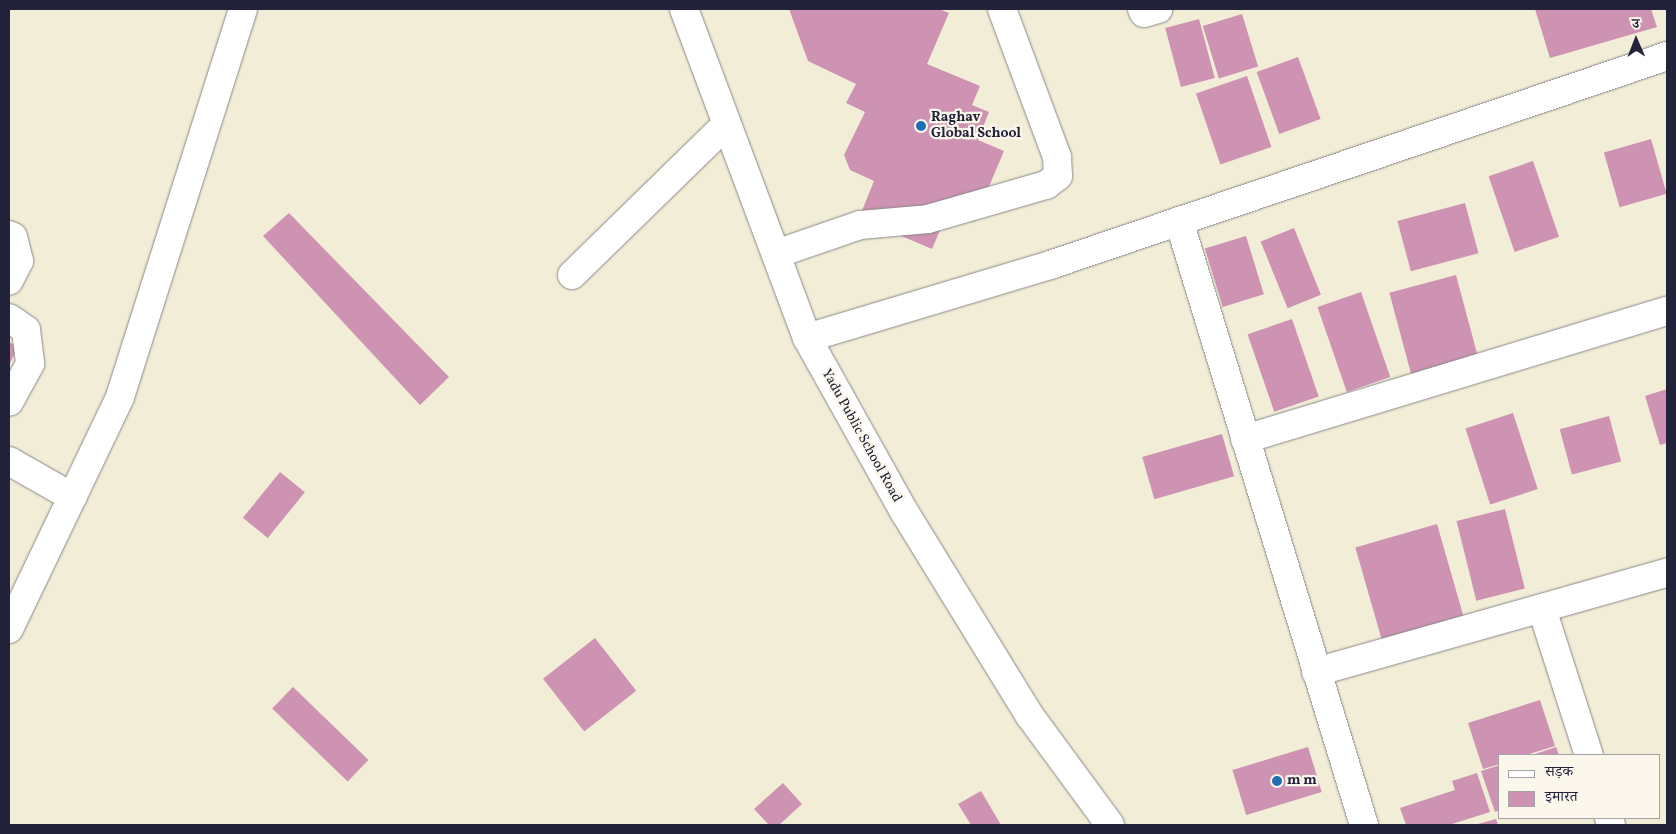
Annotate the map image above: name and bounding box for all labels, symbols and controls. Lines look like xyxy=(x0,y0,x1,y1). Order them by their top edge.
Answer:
north arrow xyxy=(1611,15,1661,65)
text: उ xyxy=(1632,15,1639,34)
place label: Raghav Global School xyxy=(931,110,1021,142)
marker: Raghav Global School xyxy=(915,120,927,132)
street label: Yadu Public School Road xyxy=(817,366,905,506)
legend xyxy=(1498,754,1661,819)
text: सड़क xyxy=(1545,762,1573,783)
place label: m m xyxy=(1287,773,1317,789)
marker: m m xyxy=(1271,775,1283,787)
text: इमारत xyxy=(1545,787,1578,808)

